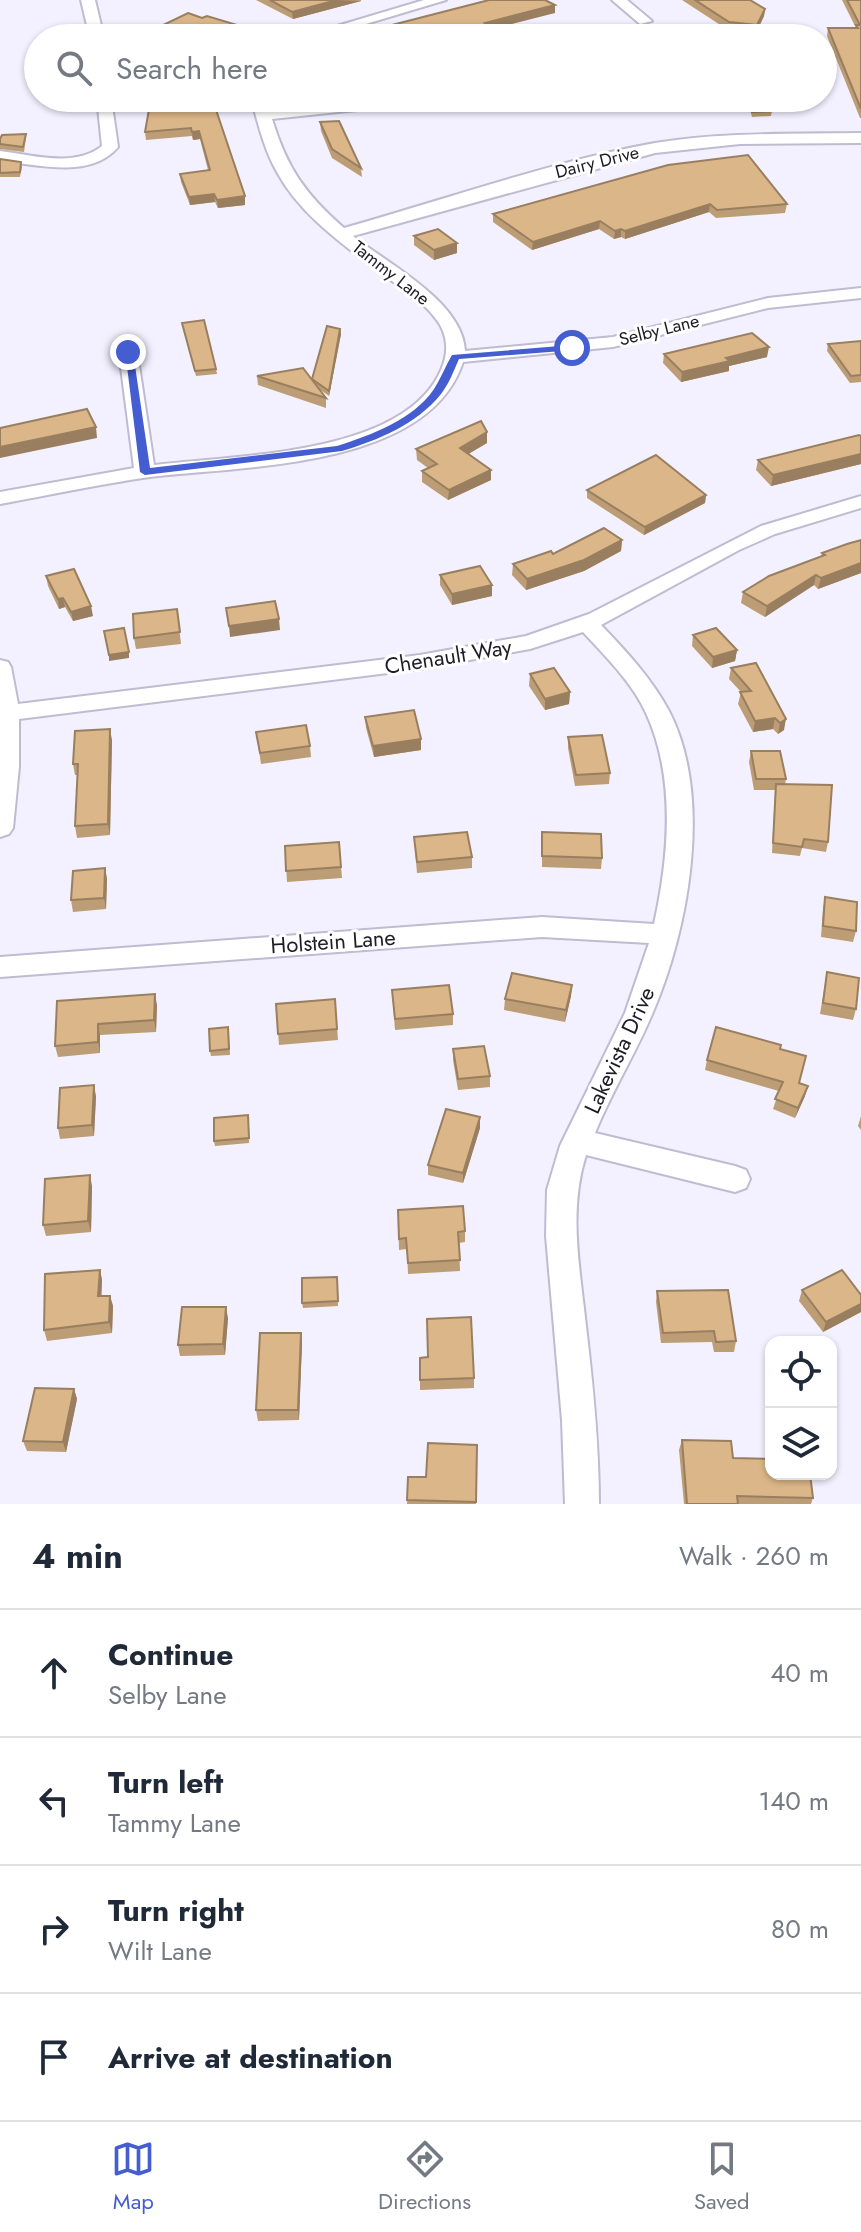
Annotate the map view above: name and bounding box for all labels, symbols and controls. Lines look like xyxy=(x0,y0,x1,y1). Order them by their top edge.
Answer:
search box xyxy=(24,24,837,112)
icon: search xyxy=(52,46,96,90)
text: Search here xyxy=(116,47,268,90)
street label: Dairy Drive xyxy=(552,139,642,185)
street label: Tammy Lane xyxy=(347,234,435,312)
street label: Selby Lane xyxy=(616,307,702,353)
route start xyxy=(554,330,590,366)
route end xyxy=(110,334,146,370)
street label: Chenault Way xyxy=(382,630,514,682)
street label: Holstein Lane xyxy=(269,921,397,961)
street label: Lakevista Drive xyxy=(576,981,662,1119)
map controls xyxy=(765,1336,837,1480)
button: locate xyxy=(765,1336,837,1408)
button: layers xyxy=(765,1408,837,1480)
text: 4 min xyxy=(32,1532,123,1581)
text: Walk · 260 m xyxy=(679,1537,829,1575)
text: Continue xyxy=(108,1633,234,1676)
icon: ahead xyxy=(32,1651,76,1695)
text: 40 m xyxy=(770,1654,829,1692)
text: Selby Lane xyxy=(108,1676,227,1714)
text: Turn left xyxy=(108,1761,223,1804)
icon: left xyxy=(32,1779,76,1823)
text: 140 m xyxy=(758,1782,829,1820)
text: Tammy Lane xyxy=(108,1804,241,1842)
text: Turn right xyxy=(108,1889,244,1932)
icon: right xyxy=(32,1907,76,1951)
text: 80 m xyxy=(771,1910,829,1948)
text: Wilt Lane xyxy=(108,1932,212,1970)
icon: arrive xyxy=(32,2035,76,2079)
text: Arrive at destination xyxy=(108,2036,393,2079)
tab: Map xyxy=(111,2137,155,2217)
tab: Directions xyxy=(378,2137,471,2217)
tab: Saved xyxy=(694,2137,750,2217)

